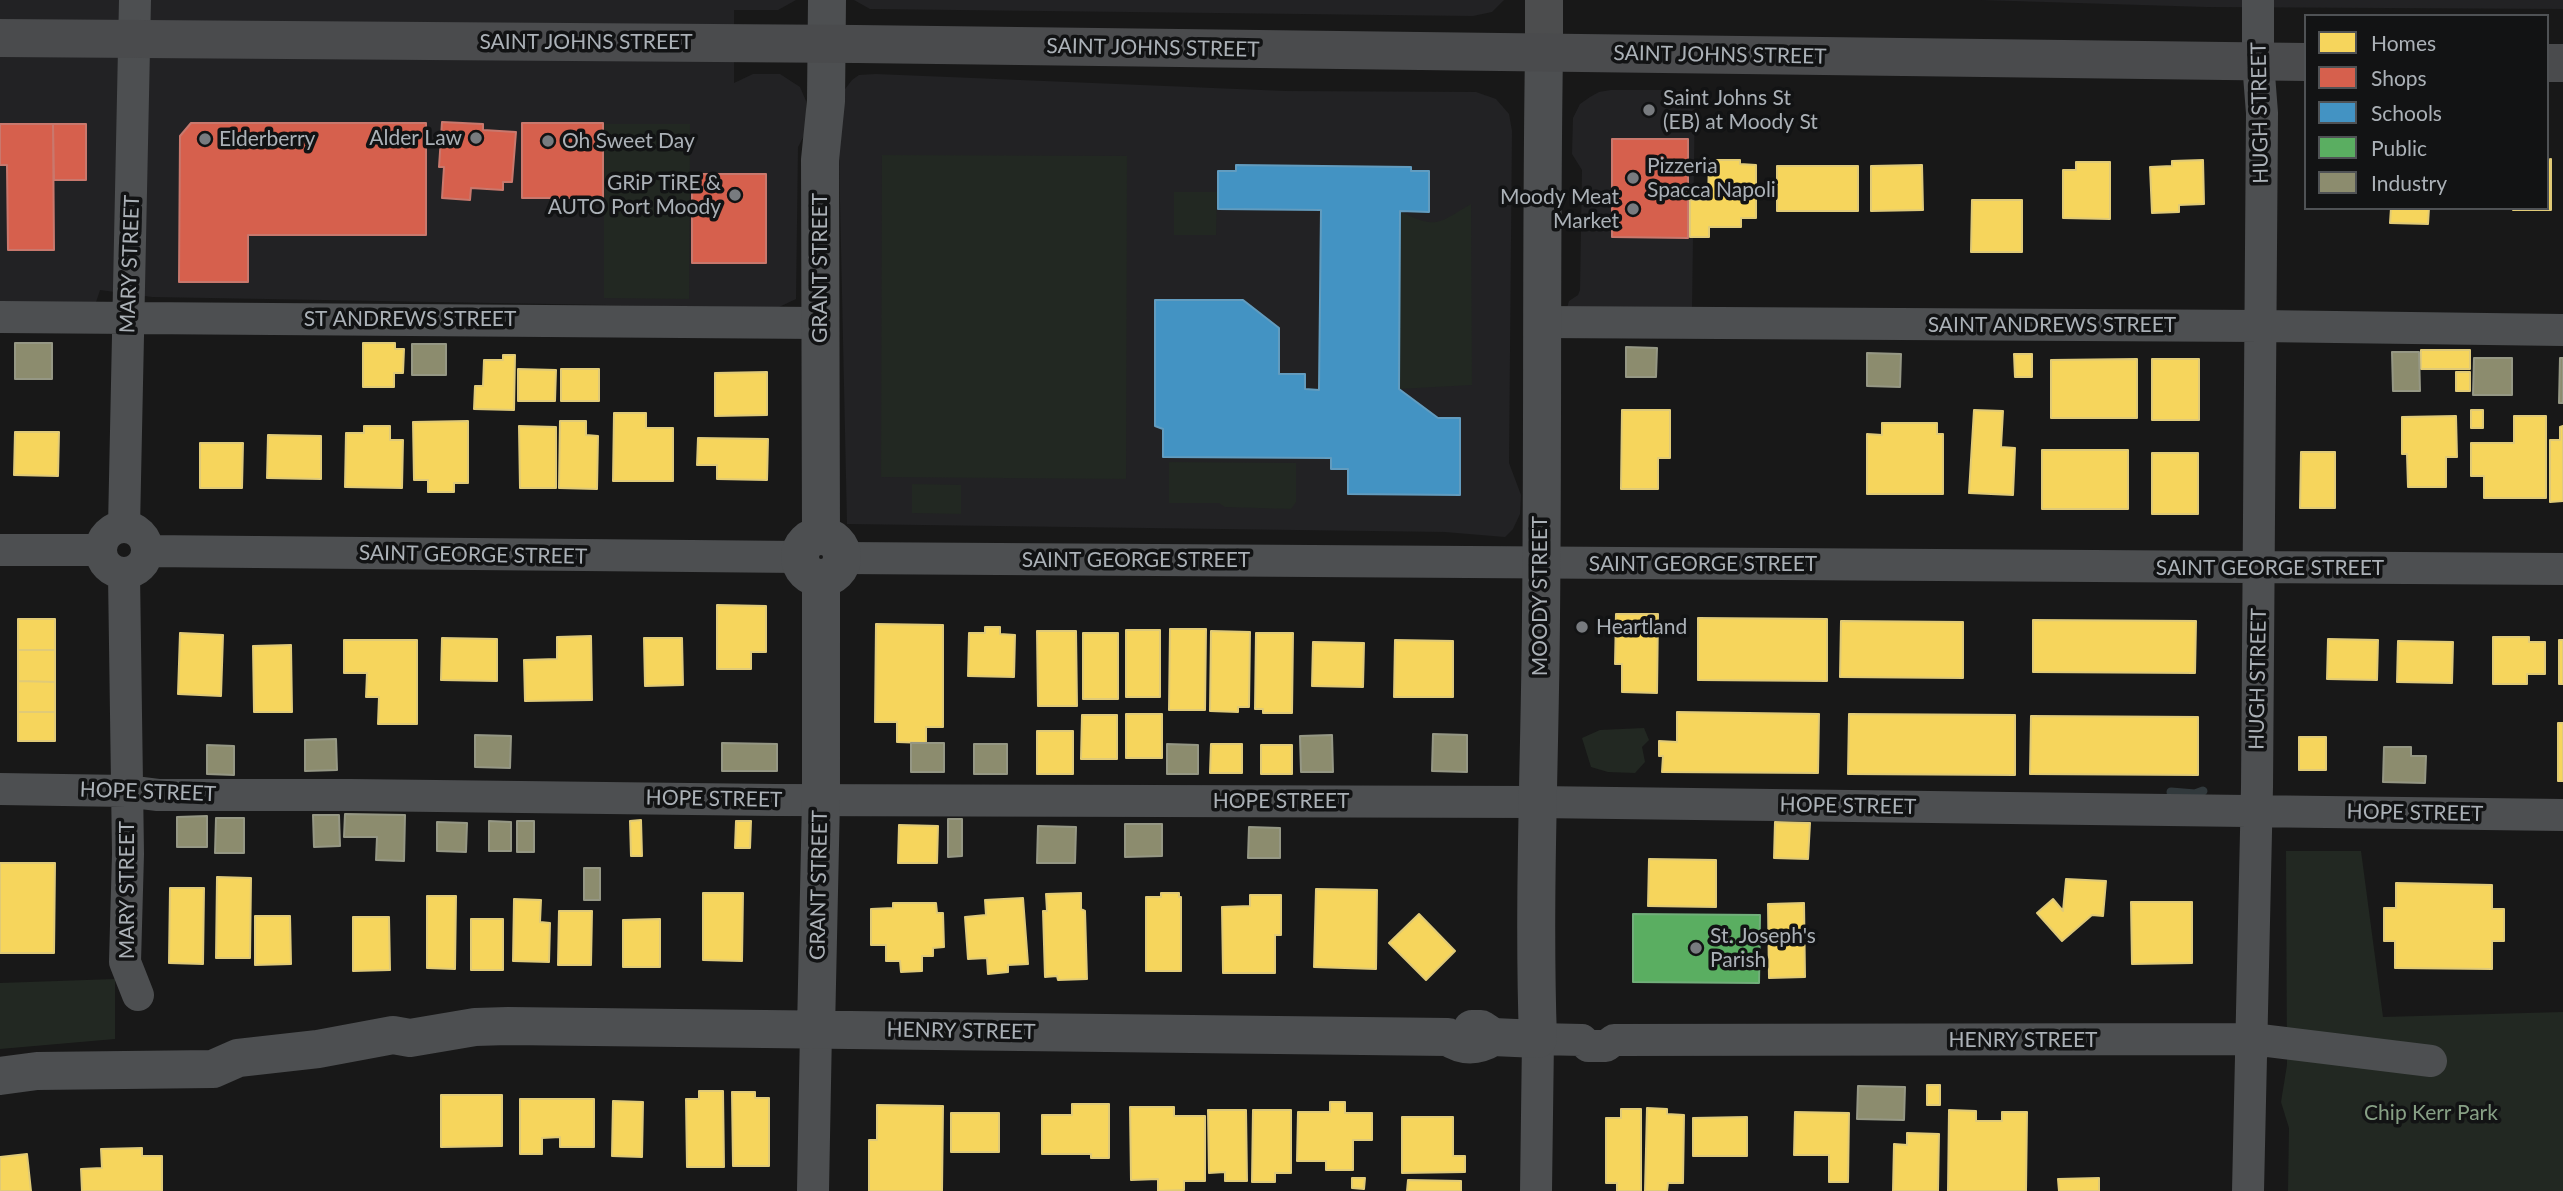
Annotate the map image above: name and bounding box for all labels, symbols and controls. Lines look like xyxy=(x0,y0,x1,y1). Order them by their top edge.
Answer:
legend xyxy=(2304,14,2549,210)
street label: SAINT JOHNS STREET xyxy=(479,29,693,55)
text: Homes xyxy=(2371,30,2436,55)
street label: SAINT JOHNS STREET xyxy=(1046,34,1260,62)
street label: SAINT JOHNS STREET xyxy=(1613,41,1827,69)
street label: HUGH STREET xyxy=(2246,42,2274,184)
text: Shops xyxy=(2371,65,2427,90)
place label: Saint Johns St (EB) at Moody St xyxy=(1663,85,1818,135)
text: Schools xyxy=(2371,100,2442,125)
marker: Saint Johns St (EB) at Moody St xyxy=(1641,102,1657,118)
place label: Alder Law xyxy=(369,125,462,151)
place label: Elderberry xyxy=(219,126,315,152)
place label: Oh Sweet Day xyxy=(562,128,695,154)
marker: Alder Law xyxy=(468,130,484,146)
marker: Elderberry xyxy=(197,131,213,147)
marker: Oh Sweet Day xyxy=(540,133,556,149)
text: Public xyxy=(2371,135,2427,160)
place label: Pizzeria Spacca Napoli xyxy=(1647,153,1776,203)
place label: GRiP TiRE & AUTO Port Moody xyxy=(548,170,721,220)
marker: Pizzeria Spacca Napoli xyxy=(1625,170,1641,186)
text: Industry xyxy=(2371,170,2447,195)
place label: Moody Meat Market xyxy=(1500,184,1619,234)
marker: GRiP TiRE & AUTO Port Moody xyxy=(727,187,743,203)
street label: GRANT STREET xyxy=(807,193,833,343)
street label: MARY STREET xyxy=(115,194,145,334)
marker: Moody Meat Market xyxy=(1625,201,1641,217)
street label: ST ANDREWS STREET xyxy=(304,306,516,332)
street label: SAINT ANDREWS STREET xyxy=(1928,312,2176,338)
street label: MOODY STREET xyxy=(1527,516,1553,676)
street label: SAINT GEORGE STREET xyxy=(359,540,587,570)
street label: SAINT GEORGE STREET xyxy=(1022,547,1250,573)
street label: SAINT GEORGE STREET xyxy=(1589,551,1817,577)
street label: SAINT GEORGE STREET xyxy=(2156,555,2384,581)
street label: HUGH STREET xyxy=(2244,608,2272,750)
place label: Heartland xyxy=(1596,614,1687,640)
marker: Heartland xyxy=(1574,619,1590,635)
street label: HOPE STREET xyxy=(79,777,217,807)
street label: HOPE STREET xyxy=(646,785,782,813)
street label: HOPE STREET xyxy=(1213,788,1349,814)
street label: HOPE STREET xyxy=(1780,792,1916,820)
street label: HOPE STREET xyxy=(2347,799,2483,827)
street label: GRANT STREET xyxy=(805,810,833,960)
street label: MARY STREET xyxy=(114,821,140,959)
place label: St. Joseph's Parish xyxy=(1710,923,1816,973)
marker: St. Joseph's Parish xyxy=(1688,940,1704,956)
street label: HENRY STREET xyxy=(886,1017,1036,1045)
street label: HENRY STREET xyxy=(1949,1027,2097,1053)
park label: Chip Kerr Park xyxy=(2364,1100,2498,1126)

